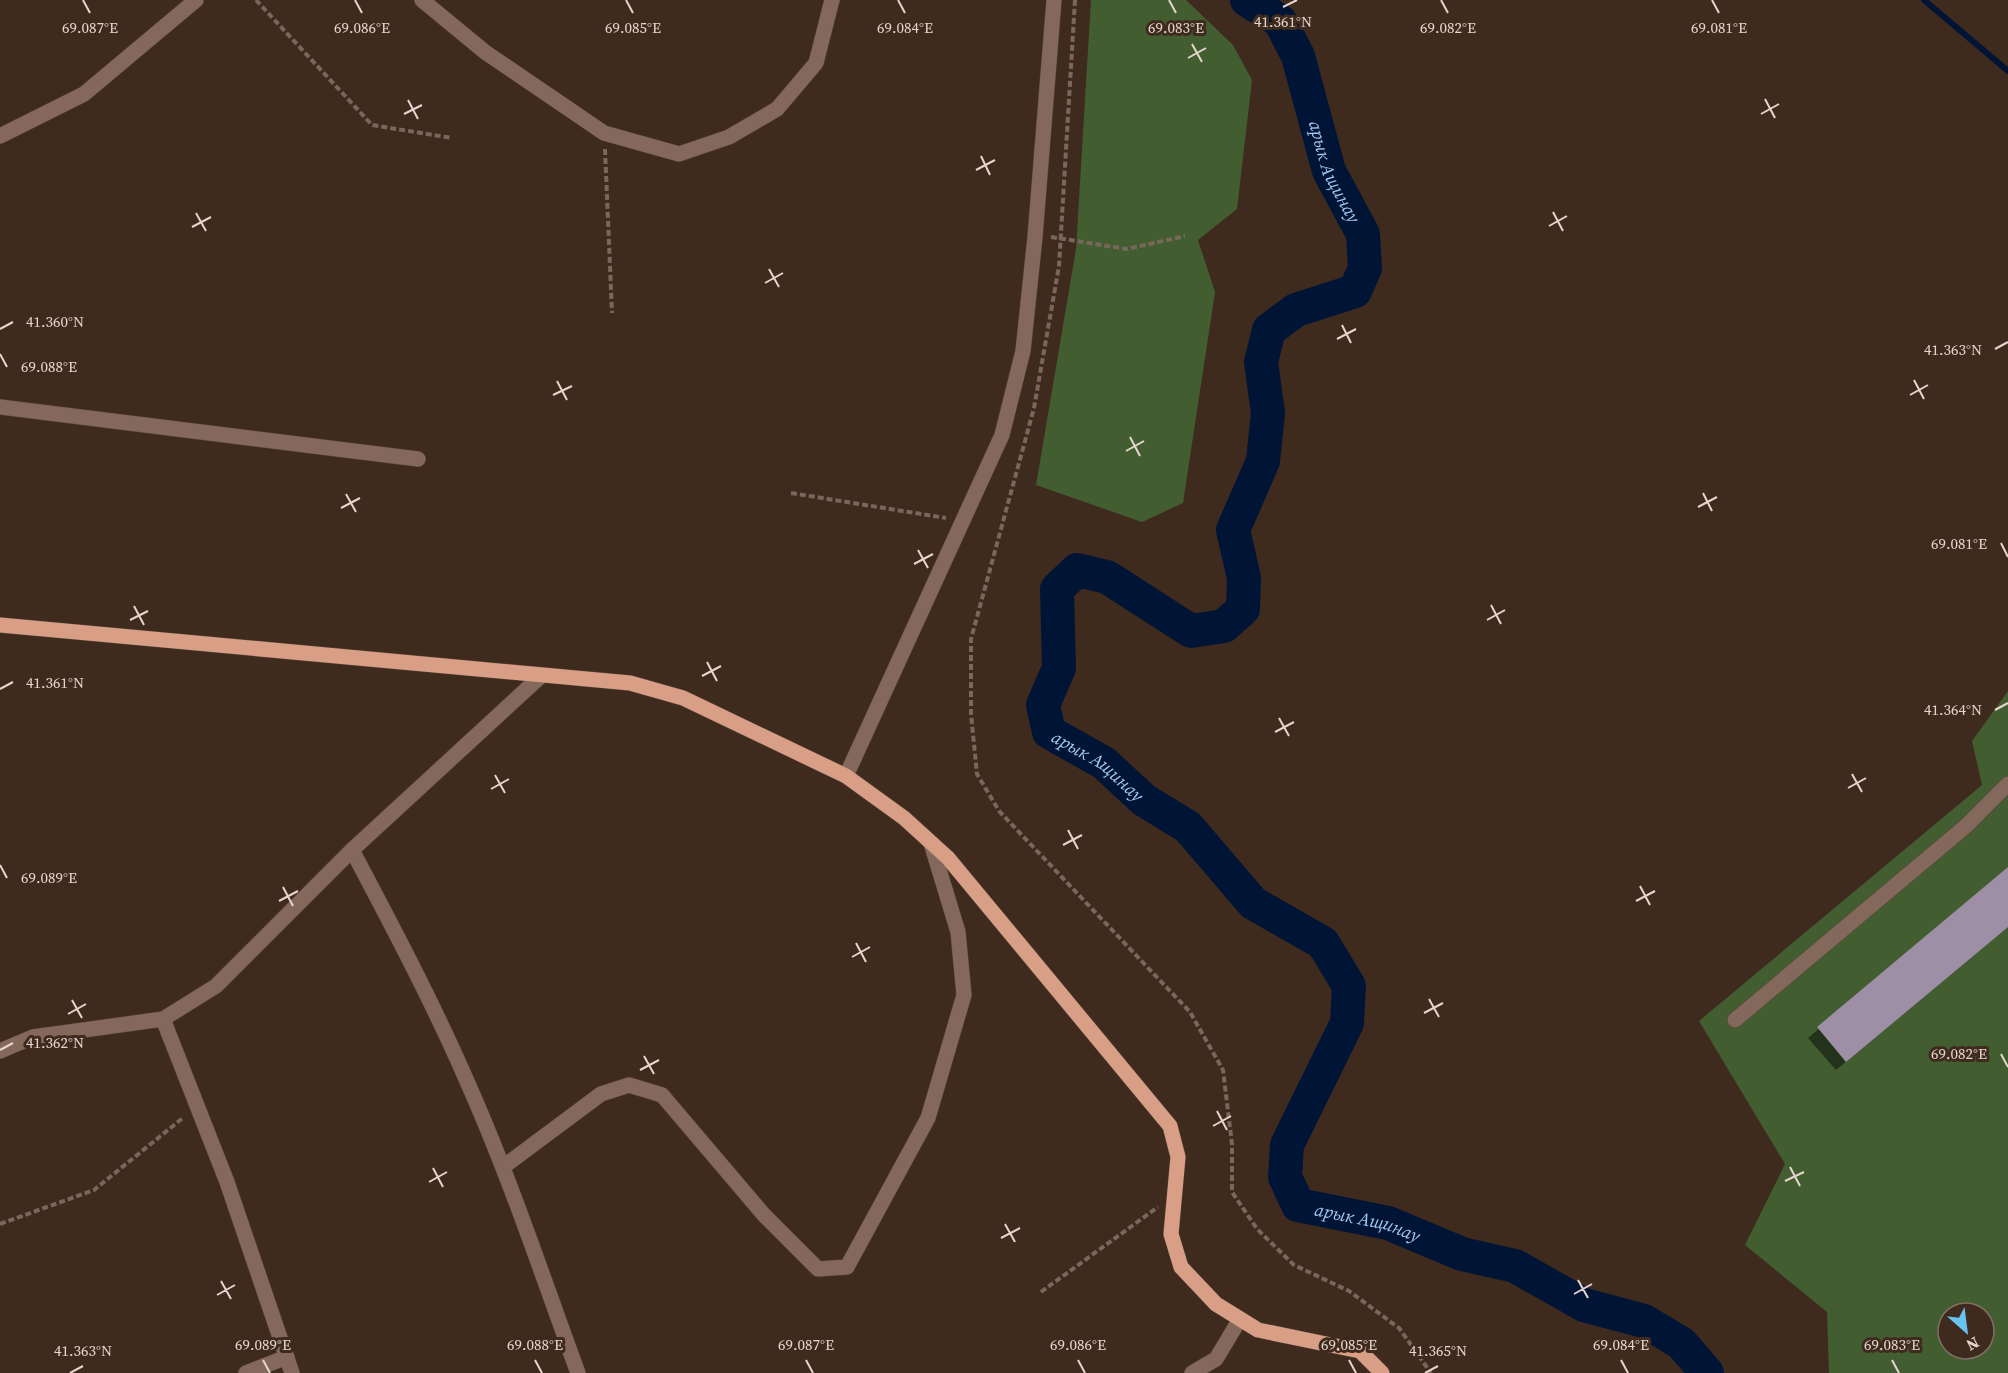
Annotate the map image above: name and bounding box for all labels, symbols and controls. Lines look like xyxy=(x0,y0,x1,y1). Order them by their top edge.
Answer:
text: 41.361°N xyxy=(1254,11,1312,32)
text: 69.087°E xyxy=(62,17,118,38)
text: 69.086°E xyxy=(334,17,390,38)
text: 69.085°E xyxy=(605,17,661,38)
text: 69.084°E xyxy=(877,17,933,38)
text: 69.083°E xyxy=(1148,17,1204,38)
text: 69.082°E xyxy=(1420,17,1476,38)
text: 69.081°E xyxy=(1691,17,1747,38)
water label: арык Ащинау xyxy=(1303,118,1367,227)
text: 41.360°N xyxy=(26,311,84,332)
text: 41.363°N xyxy=(1924,339,1982,360)
text: 69.088°E xyxy=(21,356,77,377)
text: 69.081°E xyxy=(1931,533,1987,554)
text: 41.361°N xyxy=(26,672,84,693)
text: 41.364°N xyxy=(1924,699,1982,720)
water label: арык Ащинау xyxy=(1048,724,1150,807)
text: 69.089°E xyxy=(21,867,77,888)
text: 41.362°N xyxy=(26,1032,84,1053)
text: 69.082°E xyxy=(1931,1043,1987,1064)
water label: арык Ащинау xyxy=(1313,1196,1425,1248)
north arrow xyxy=(1936,1301,1996,1361)
text: N xyxy=(1962,1332,1983,1357)
text: 69.089°E xyxy=(235,1334,291,1355)
text: 69.088°E xyxy=(507,1334,563,1355)
text: 69.087°E xyxy=(778,1334,834,1355)
text: 69.086°E xyxy=(1050,1334,1106,1355)
text: 69.085°E xyxy=(1321,1334,1377,1355)
text: 69.084°E xyxy=(1593,1334,1649,1355)
text: 69.083°E xyxy=(1864,1334,1920,1355)
text: 41.363°N xyxy=(54,1340,112,1361)
text: 41.365°N xyxy=(1409,1340,1467,1361)

